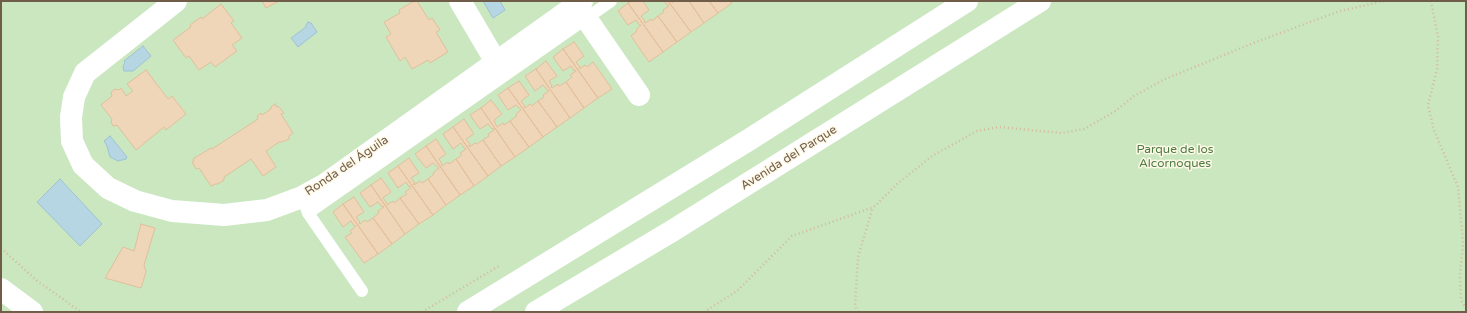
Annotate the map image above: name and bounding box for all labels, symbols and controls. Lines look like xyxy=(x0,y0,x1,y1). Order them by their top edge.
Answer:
street label: Avenida del Parque xyxy=(738,123,840,193)
street label: Ronda del Águila xyxy=(303,133,391,199)
park label: Parque de los Alcornoques xyxy=(1136,143,1214,171)

